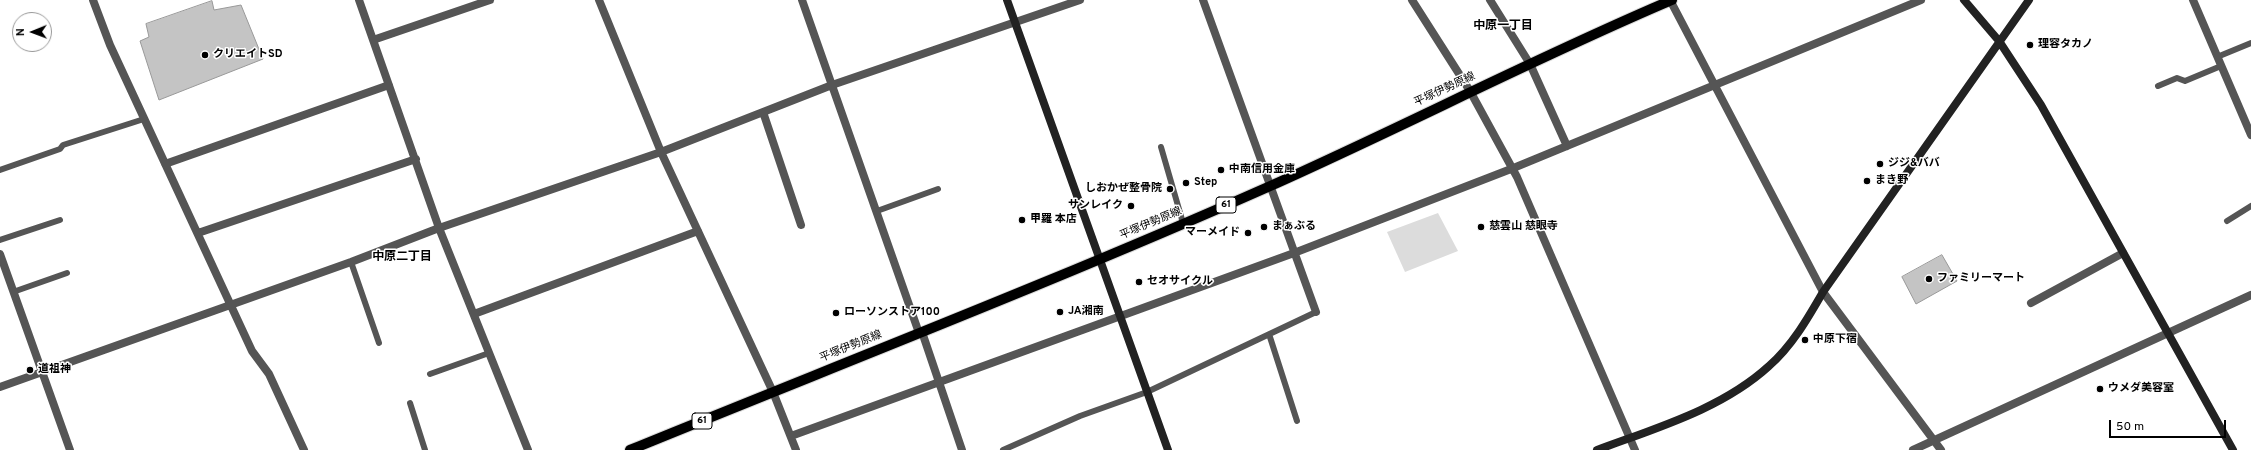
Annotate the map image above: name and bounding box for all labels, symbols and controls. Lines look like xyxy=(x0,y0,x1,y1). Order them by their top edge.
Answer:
north arrow xyxy=(12,12,52,52)
district label: 中原一丁目 xyxy=(1473,20,1533,34)
text: N xyxy=(14,28,28,36)
place label: 理容タカノ xyxy=(2038,38,2093,52)
marker: 理容タカノ xyxy=(2025,40,2035,50)
place label: クリエイトSD xyxy=(213,48,283,62)
marker: クリエイトSD xyxy=(200,50,210,60)
street label: 平塚伊勢原線 xyxy=(1412,70,1478,110)
place label: ジジ&ババ xyxy=(1888,157,1940,171)
marker: ジジ&ババ xyxy=(1875,159,1885,169)
place label: 中南信用金庫 xyxy=(1229,163,1295,177)
marker: 中南信用金庫 xyxy=(1216,165,1226,175)
place label: まき野 xyxy=(1875,174,1908,188)
place label: Step xyxy=(1194,176,1217,190)
marker: まき野 xyxy=(1862,176,1872,186)
marker: Step xyxy=(1181,178,1191,188)
place label: しおかぜ整骨院 xyxy=(1085,182,1162,196)
marker: しおかぜ整骨院 xyxy=(1165,184,1175,194)
road number: 61 xyxy=(1216,197,1236,213)
place label: サンレイク xyxy=(1068,199,1123,213)
marker: サンレイク xyxy=(1126,201,1136,211)
street label: 平塚伊勢原線 xyxy=(1118,205,1184,243)
place label: 甲羅 本店 xyxy=(1030,213,1077,227)
marker: 甲羅 本店 xyxy=(1017,215,1027,225)
place label: まぁぶる xyxy=(1272,220,1316,234)
place label: 慈雲山 慈眼寺 xyxy=(1489,220,1558,234)
marker: まぁぶる xyxy=(1259,222,1269,232)
marker: 慈雲山 慈眼寺 xyxy=(1476,222,1486,232)
place label: マーメイド xyxy=(1185,226,1240,240)
marker: マーメイド xyxy=(1243,228,1253,238)
district label: 中原二丁目 xyxy=(372,251,432,265)
place label: ファミリーマート xyxy=(1937,272,2025,286)
marker: ファミリーマート xyxy=(1924,274,1934,284)
place label: セオサイクル xyxy=(1147,275,1213,289)
marker: セオサイクル xyxy=(1134,277,1144,287)
place label: JA湘南 xyxy=(1068,305,1104,319)
place label: ローソンストア100 xyxy=(844,306,940,320)
marker: JA湘南 xyxy=(1055,307,1065,317)
marker: ローソンストア100 xyxy=(831,308,841,318)
street label: 平塚伊勢原線 xyxy=(818,329,884,365)
place label: 中原下宿 xyxy=(1813,333,1857,347)
marker: 中原下宿 xyxy=(1800,335,1810,345)
place label: 道祖神 xyxy=(38,363,71,377)
marker: 道祖神 xyxy=(25,365,35,375)
place label: ウメダ美容室 xyxy=(2108,382,2174,396)
marker: ウメダ美容室 xyxy=(2095,384,2105,394)
scale bar xyxy=(2111,412,2228,438)
road number: 61 xyxy=(692,413,712,429)
text: 50 m xyxy=(2116,419,2144,435)

